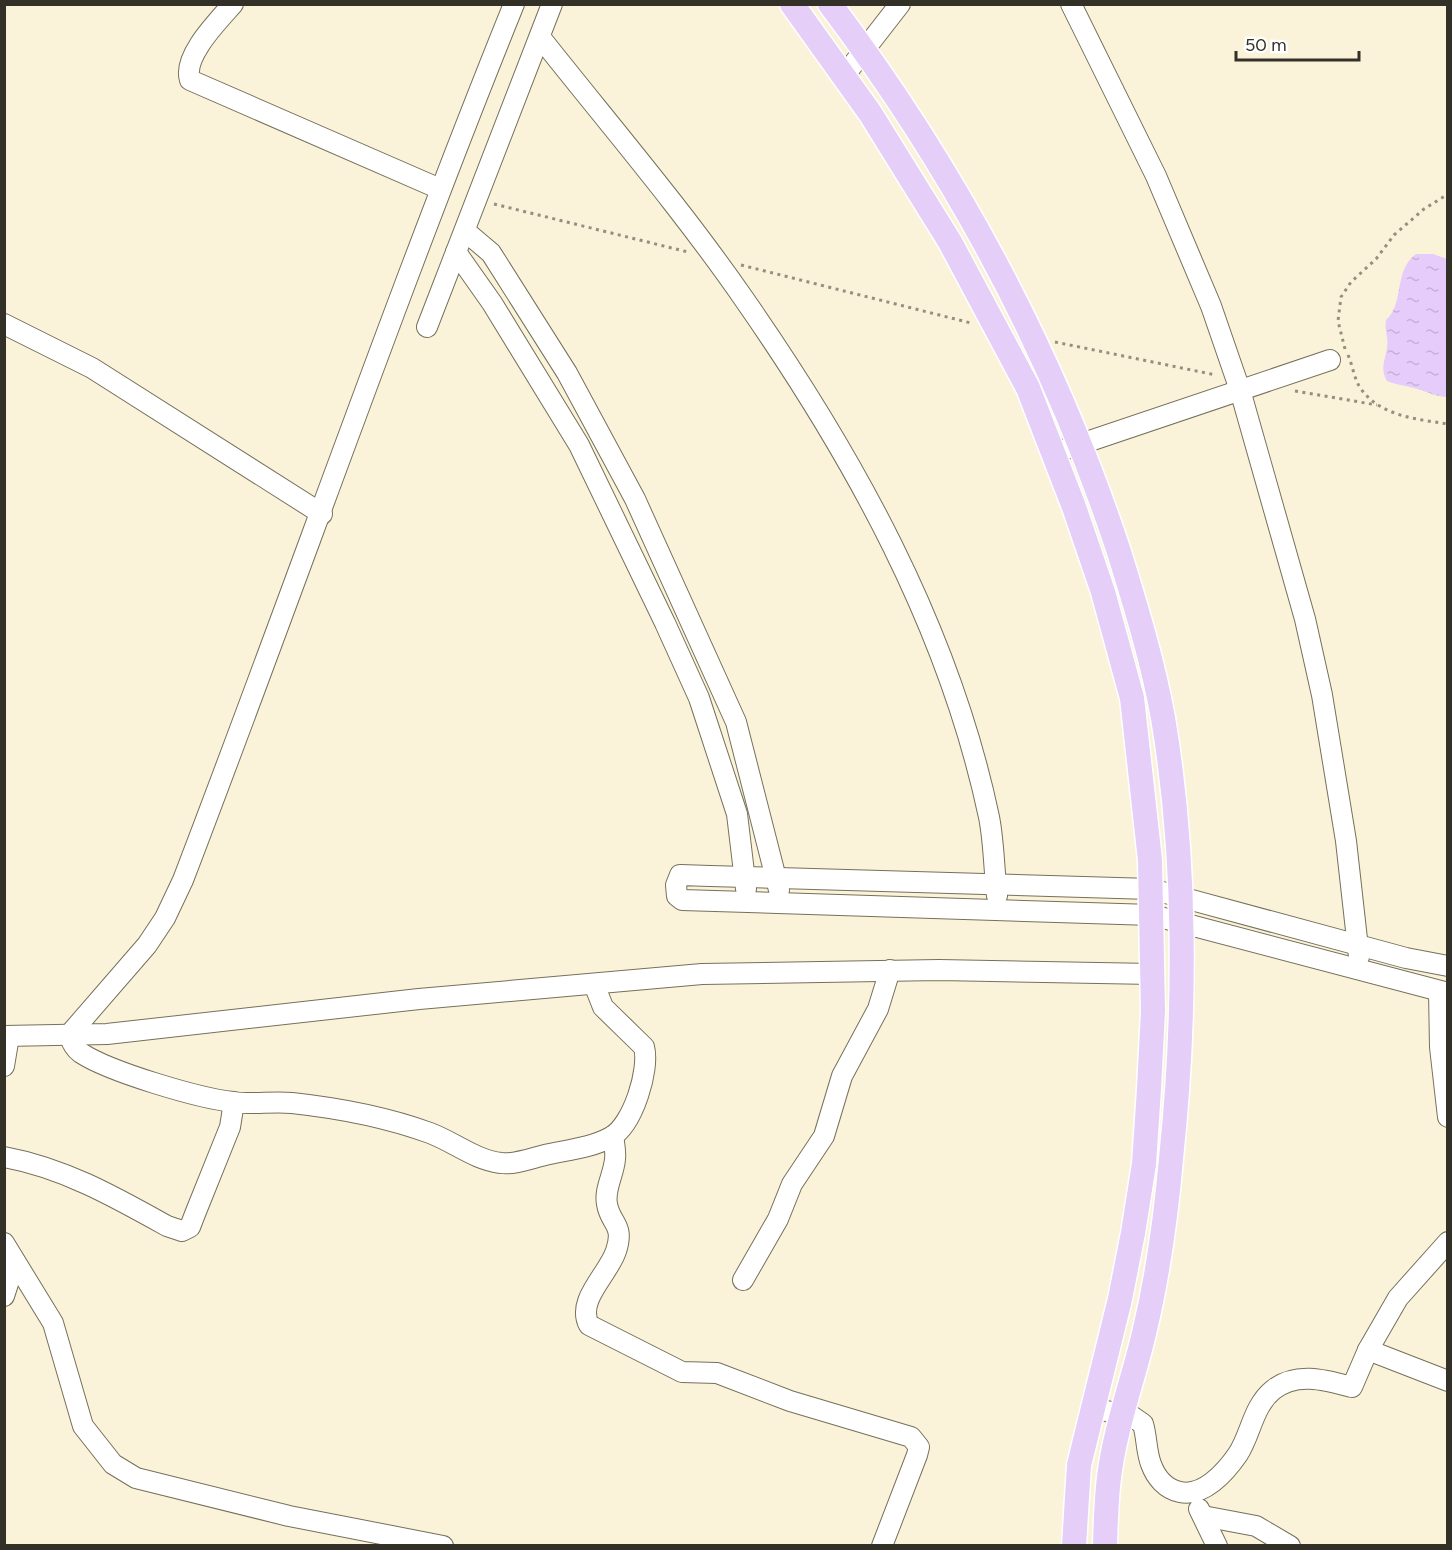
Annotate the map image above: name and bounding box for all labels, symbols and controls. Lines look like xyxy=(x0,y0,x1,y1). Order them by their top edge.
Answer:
scale bar xyxy=(1236,24,1359,62)
text: 50 m xyxy=(1245,34,1287,56)

